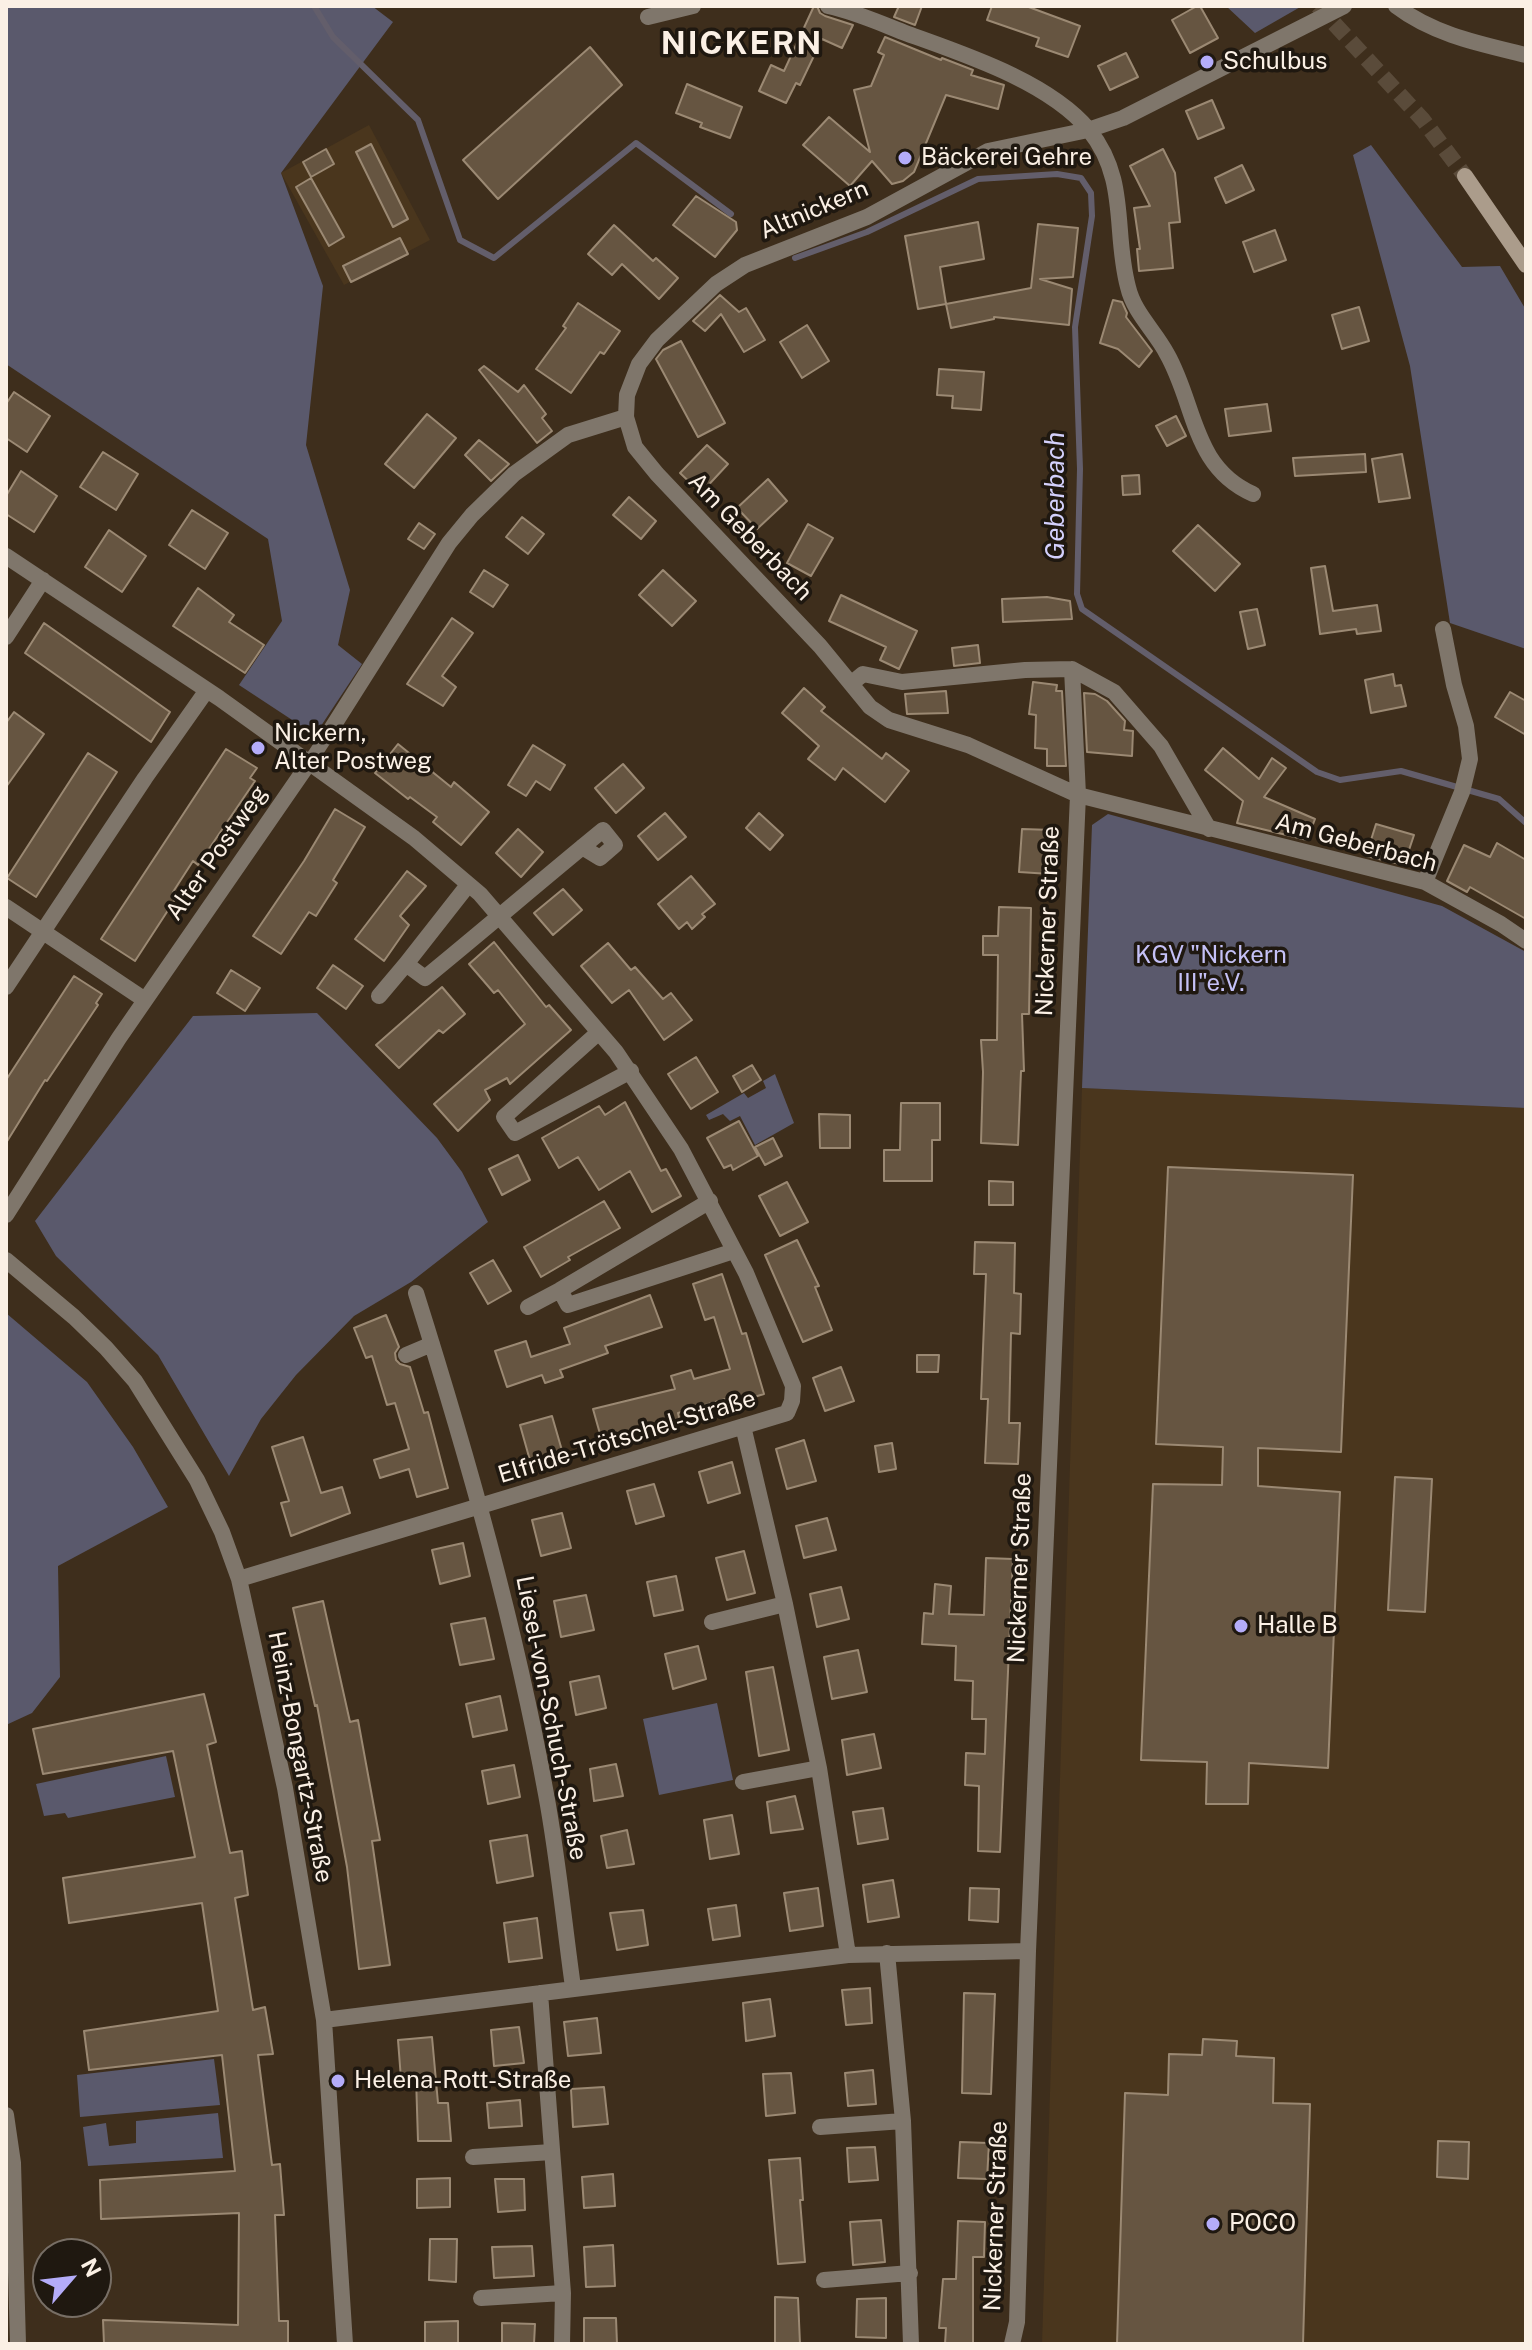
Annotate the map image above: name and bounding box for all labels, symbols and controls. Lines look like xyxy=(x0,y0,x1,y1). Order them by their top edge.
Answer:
district label: NICKERN xyxy=(661,25,823,63)
place label: Schulbus xyxy=(1223,48,1327,76)
marker: Schulbus xyxy=(1198,53,1216,71)
place label: Bäckerei Gehre xyxy=(921,144,1092,172)
marker: Bäckerei Gehre xyxy=(896,149,914,167)
street label: Altnickern xyxy=(755,174,873,246)
water label: Geberbach xyxy=(1040,432,1072,560)
street label: Am Geberbach xyxy=(682,467,818,607)
place label: Nickern, Alter Postweg xyxy=(274,720,432,776)
marker: Nickern, Alter Postweg xyxy=(249,739,267,757)
street label: Alter Postweg xyxy=(160,780,274,926)
street label: Am Geberbach xyxy=(1272,808,1440,878)
street label: Nickerner Straße xyxy=(1030,825,1066,1017)
park label: KGV "Nickern III"e.V. xyxy=(1135,942,1287,998)
street label: Elfride-Trötschel-Straße xyxy=(495,1384,759,1490)
street label: Nickerner Straße xyxy=(1002,1472,1038,1664)
street label: Liesel-von-Schuch-Straße xyxy=(509,1573,593,1863)
place label: Halle B xyxy=(1257,1612,1338,1640)
marker: Halle B xyxy=(1232,1617,1250,1635)
street label: Heinz-Bongartz-Straße xyxy=(261,1629,339,1885)
place label: Helena-Rott-Straße xyxy=(354,2067,571,2095)
marker: Helena-Rott-Straße xyxy=(329,2072,347,2090)
street label: Nickerner Straße xyxy=(978,2120,1014,2312)
place label: POCO xyxy=(1229,2210,1296,2238)
marker: POCO xyxy=(1204,2215,1222,2233)
north arrow xyxy=(32,2238,112,2318)
text: N xyxy=(76,2254,107,2281)

